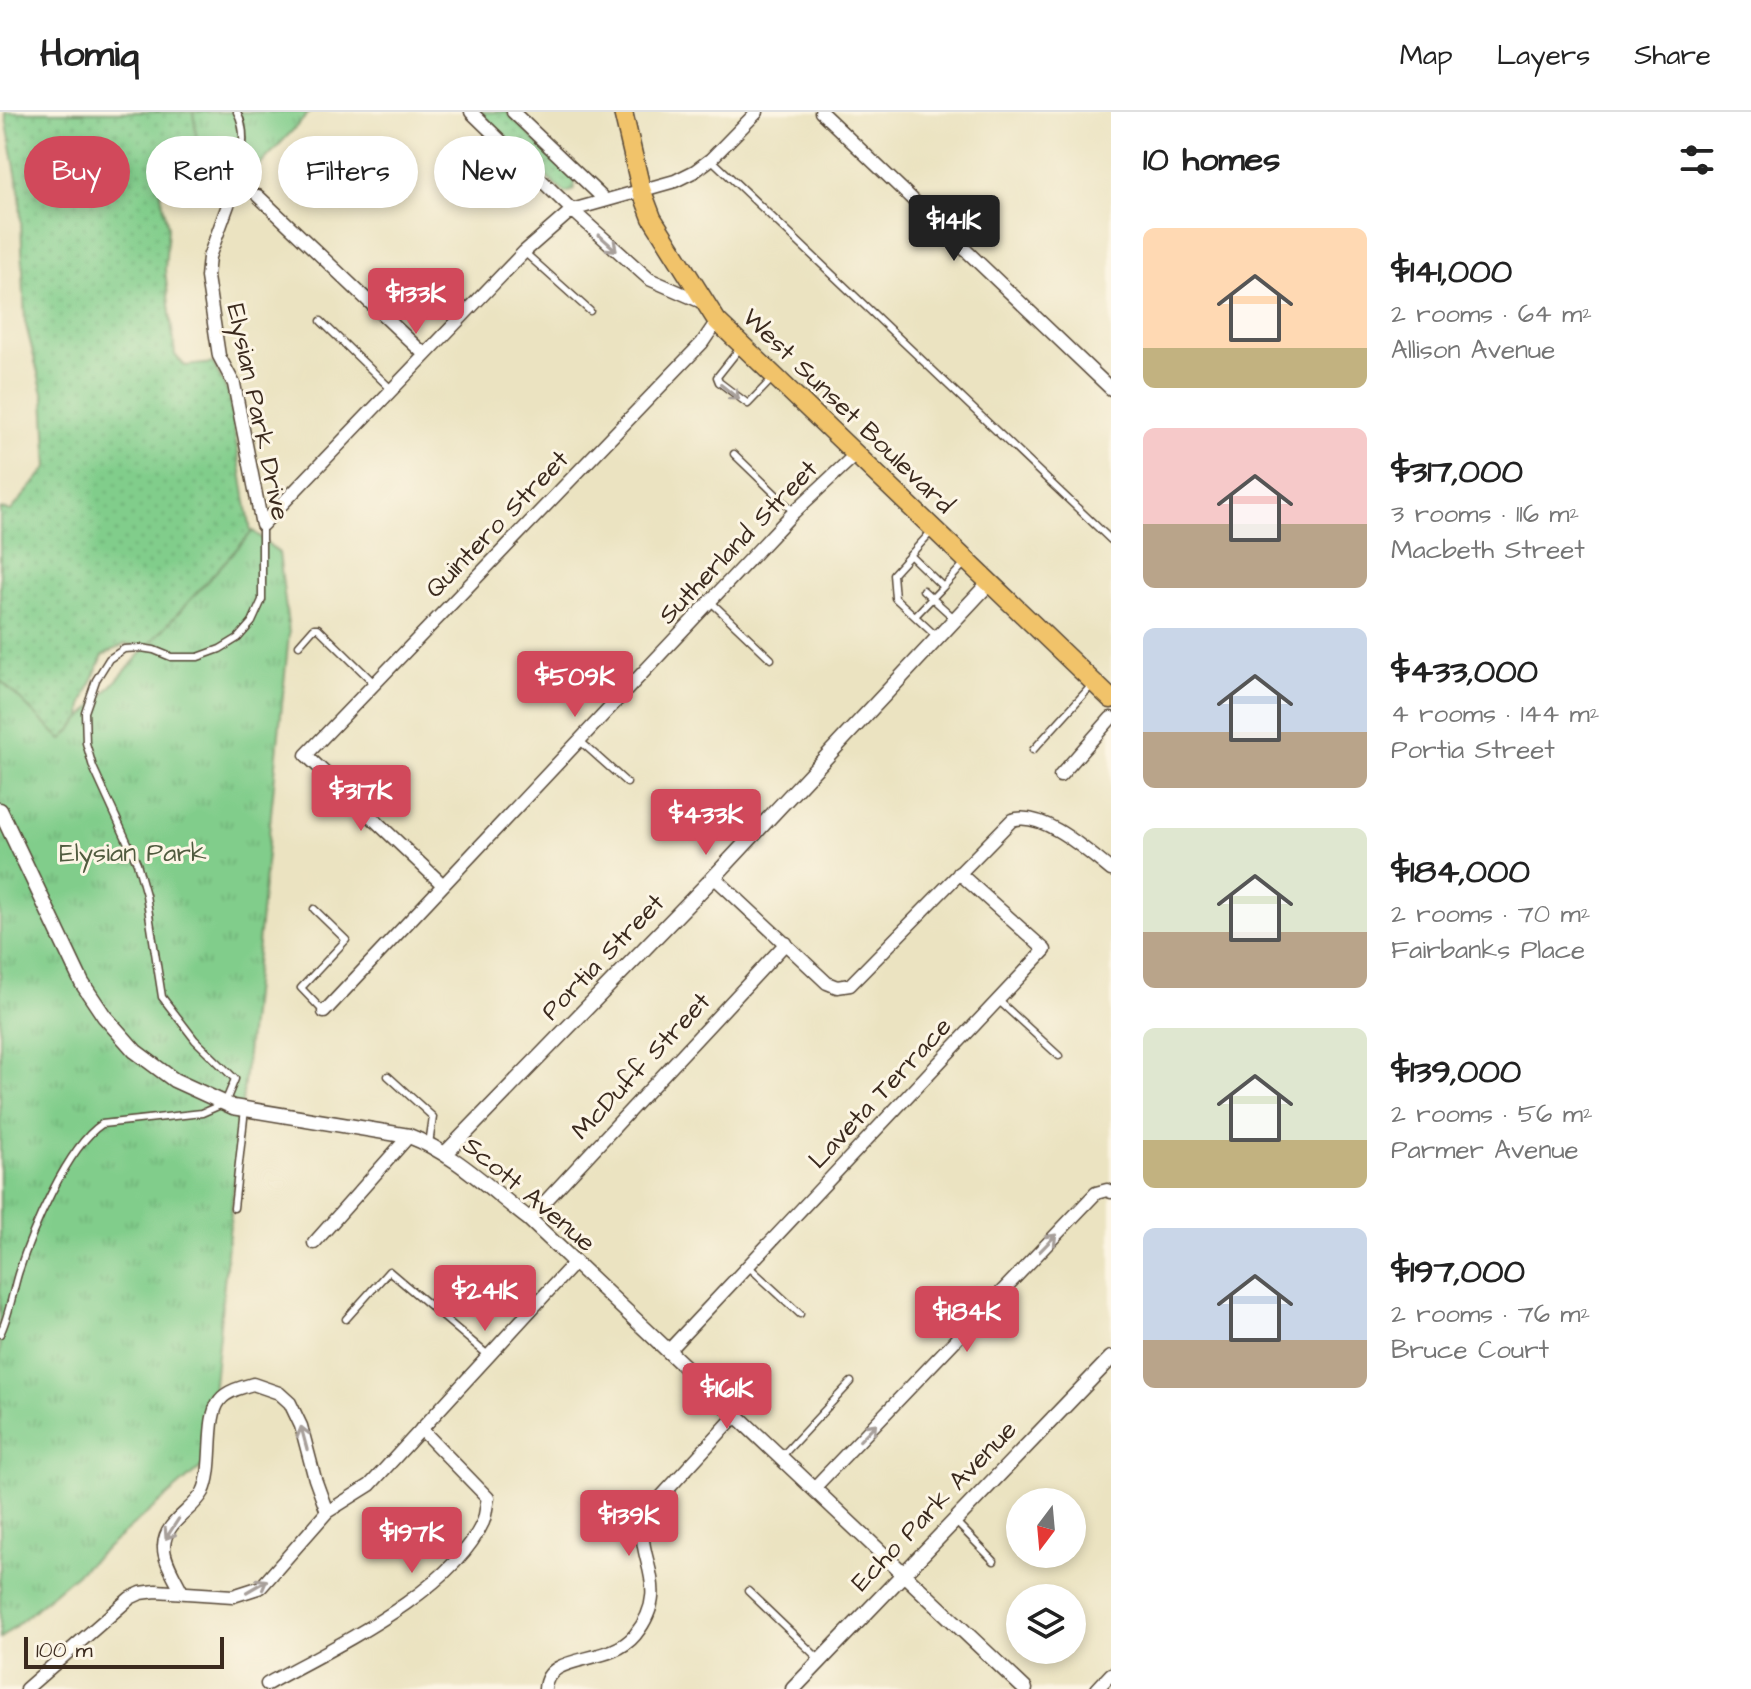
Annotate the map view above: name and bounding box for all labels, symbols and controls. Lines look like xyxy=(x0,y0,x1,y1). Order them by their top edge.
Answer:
text: Homiq xyxy=(40,29,139,81)
text: Map xyxy=(1400,36,1453,75)
text: Layers xyxy=(1497,36,1590,75)
text: Share xyxy=(1634,36,1711,75)
chip: Buy xyxy=(24,136,130,208)
chip: Rent xyxy=(146,136,262,208)
chip: Filters xyxy=(278,136,418,208)
chip: New xyxy=(434,136,545,208)
text: 10 homes xyxy=(1143,136,1280,184)
icon: filters xyxy=(1675,138,1719,182)
pin: $141K xyxy=(898,195,1010,263)
text: $141K xyxy=(927,203,981,239)
one-way arrow xyxy=(598,234,618,252)
text: $141,000 xyxy=(1391,248,1512,296)
icon: home xyxy=(1207,260,1303,356)
pin: $133K xyxy=(360,268,472,336)
text: $133K xyxy=(386,276,446,312)
text: 2 rooms · 64 m² xyxy=(1391,296,1592,332)
street label: Elysian Park Drive xyxy=(216,300,299,524)
street label: West Sunset Boulevard xyxy=(734,300,962,522)
text: Allison Avenue xyxy=(1391,332,1555,368)
one-way arrow xyxy=(719,383,740,400)
street label: Quintero Street xyxy=(417,442,577,606)
text: $317,000 xyxy=(1391,448,1523,496)
street label: Sutherland Street xyxy=(650,451,826,632)
icon: home xyxy=(1207,460,1303,556)
text: 3 rooms · 116 m² xyxy=(1391,496,1579,532)
text: Macbeth Street xyxy=(1391,532,1585,568)
text: $433,000 xyxy=(1391,648,1538,696)
pin: $509K xyxy=(519,651,631,719)
text: $509K xyxy=(535,659,615,695)
icon: home xyxy=(1207,660,1303,756)
text: 4 rooms · 144 m² xyxy=(1391,696,1600,732)
text: Portia Street xyxy=(1391,732,1555,768)
pin: $317K xyxy=(305,765,417,833)
text: $317K xyxy=(330,773,392,809)
pin: $433K xyxy=(650,789,762,857)
text: $433K xyxy=(669,797,743,833)
park label: Elysian Park xyxy=(59,835,207,873)
text: $184,000 xyxy=(1391,848,1530,896)
icon: home xyxy=(1207,860,1303,956)
street label: Portia Street xyxy=(533,885,673,1028)
text: 2 rooms · 70 m² xyxy=(1391,896,1590,932)
text: Fairbanks Place xyxy=(1391,932,1585,968)
street label: McDuff Street xyxy=(563,984,719,1148)
street label: Laveta Terrace xyxy=(800,1009,960,1177)
text: $139,000 xyxy=(1391,1048,1521,1096)
icon: home xyxy=(1207,1060,1303,1156)
text: 2 rooms · 56 m² xyxy=(1391,1096,1593,1132)
street label: Scott Avenue xyxy=(455,1128,603,1260)
text: Parmer Avenue xyxy=(1391,1132,1579,1168)
one-way arrow xyxy=(1038,1234,1056,1254)
text: $197,000 xyxy=(1391,1248,1525,1296)
icon: home xyxy=(1207,1260,1303,1356)
pin: $241K xyxy=(429,1265,541,1333)
text: $241K xyxy=(452,1273,518,1309)
pin: $184K xyxy=(911,1286,1023,1354)
text: $184K xyxy=(933,1294,1001,1330)
text: 2 rooms · 76 m² xyxy=(1391,1296,1590,1332)
text: Bruce Court xyxy=(1391,1332,1549,1368)
pin: $161K xyxy=(671,1363,783,1431)
text: $161K xyxy=(700,1371,754,1407)
street label: Echo Park Avenue xyxy=(843,1413,1025,1599)
one-way arrow xyxy=(858,1422,877,1442)
one-way arrow xyxy=(295,1425,310,1451)
north arrow xyxy=(1006,1488,1086,1568)
map controls xyxy=(1006,1488,1086,1664)
pin: $139K xyxy=(573,1490,685,1558)
text: $139K xyxy=(598,1498,660,1534)
pin: $197K xyxy=(356,1507,468,1575)
text: $197K xyxy=(380,1515,444,1551)
one-way arrow xyxy=(164,1517,181,1539)
one-way arrow xyxy=(245,1578,268,1594)
button: layers xyxy=(1006,1584,1086,1664)
scale bar xyxy=(24,1633,224,1669)
text: 100 m xyxy=(36,1635,93,1666)

